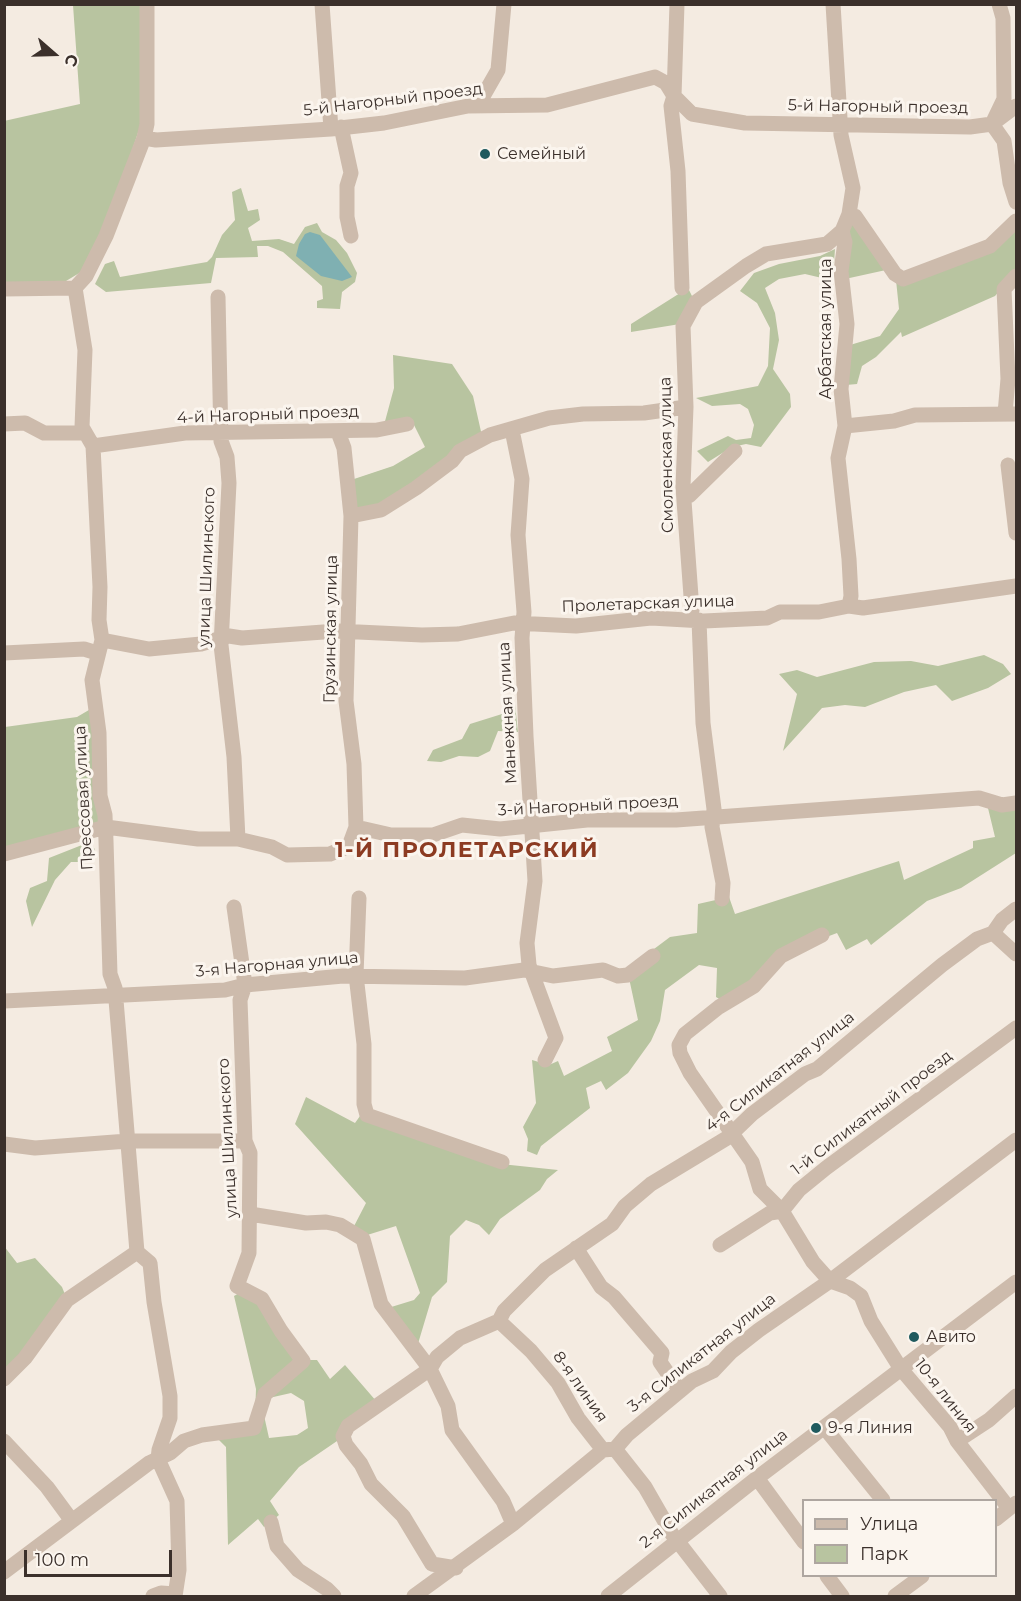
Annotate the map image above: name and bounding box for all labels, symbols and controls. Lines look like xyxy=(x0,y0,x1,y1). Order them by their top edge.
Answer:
north arrow xyxy=(24,24,84,84)
text: С xyxy=(60,52,82,69)
street label: 5-й Нагорный проезд xyxy=(302,79,484,121)
street label: 5-й Нагорный проезд xyxy=(788,96,968,118)
place label: Семейный xyxy=(497,144,586,164)
marker: Семейный xyxy=(478,147,492,161)
street label: Арбатская улица xyxy=(816,258,836,400)
street label: Смоленская улица xyxy=(656,377,678,533)
street label: 4-й Нагорный проезд xyxy=(177,402,359,428)
street label: улица Шилинского xyxy=(195,487,219,647)
street label: Грузинская улица xyxy=(320,555,342,703)
street label: Пролетарская улица xyxy=(561,591,735,617)
street label: Манежная улица xyxy=(495,641,521,785)
street label: Прессовая улица xyxy=(71,725,97,871)
street label: 3-й Нагорный проезд xyxy=(497,792,679,820)
district label: 1-Й ПРОЛЕТАРСКИЙ xyxy=(335,838,599,864)
street label: 3-я Нагорная улица xyxy=(195,948,359,982)
street label: 4-я Силикатная улица xyxy=(702,1008,858,1136)
street label: 1-й Силикатный проезд xyxy=(788,1046,956,1180)
street label: улица Шилинского xyxy=(214,1058,242,1218)
street label: 3-я Силикатная улица xyxy=(624,1289,780,1417)
place label: Авито xyxy=(926,1327,976,1347)
marker: Авито xyxy=(907,1330,921,1344)
street label: 8-я линия xyxy=(548,1348,612,1426)
street label: 10-я линия xyxy=(910,1355,980,1437)
place label: 9-я Линия xyxy=(828,1418,913,1438)
marker: 9-я Линия xyxy=(809,1421,823,1435)
street label: 2-я Силикатная улица xyxy=(636,1425,792,1553)
legend xyxy=(802,1499,997,1577)
text: Улица xyxy=(860,1513,918,1535)
scale bar xyxy=(27,1538,176,1576)
text: Парк xyxy=(860,1543,908,1565)
text: 100 m xyxy=(35,1549,89,1571)

